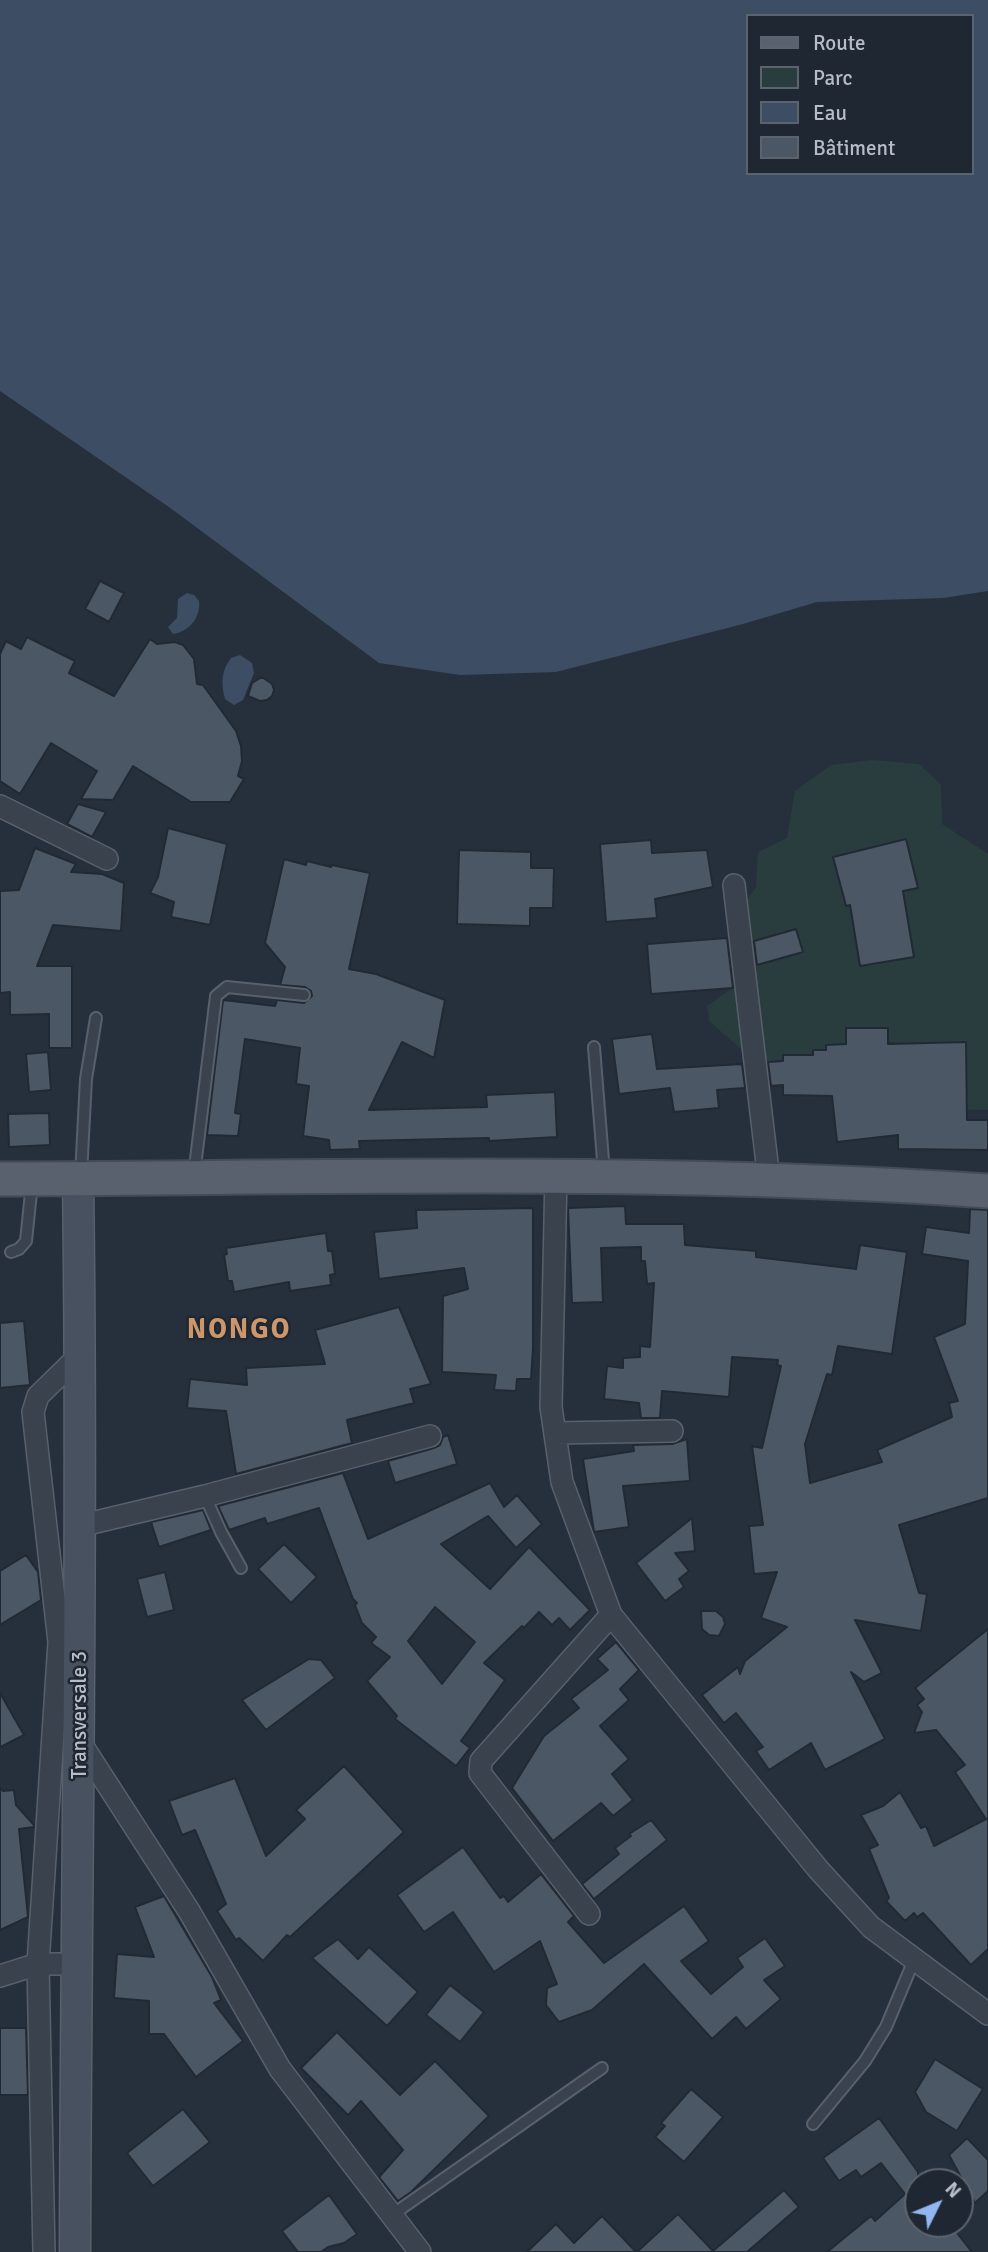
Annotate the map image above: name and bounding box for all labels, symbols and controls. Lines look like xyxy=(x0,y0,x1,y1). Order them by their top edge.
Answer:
legend xyxy=(746,14,974,175)
text: Route xyxy=(813,30,865,56)
text: Parc xyxy=(813,65,852,91)
text: Eau xyxy=(813,100,847,126)
text: Bâtiment xyxy=(813,135,895,161)
district label: NONGO xyxy=(187,1314,291,1348)
street label: Transversale 3 xyxy=(67,1651,93,1779)
north arrow xyxy=(904,2168,974,2238)
text: N xyxy=(940,2177,966,2203)

